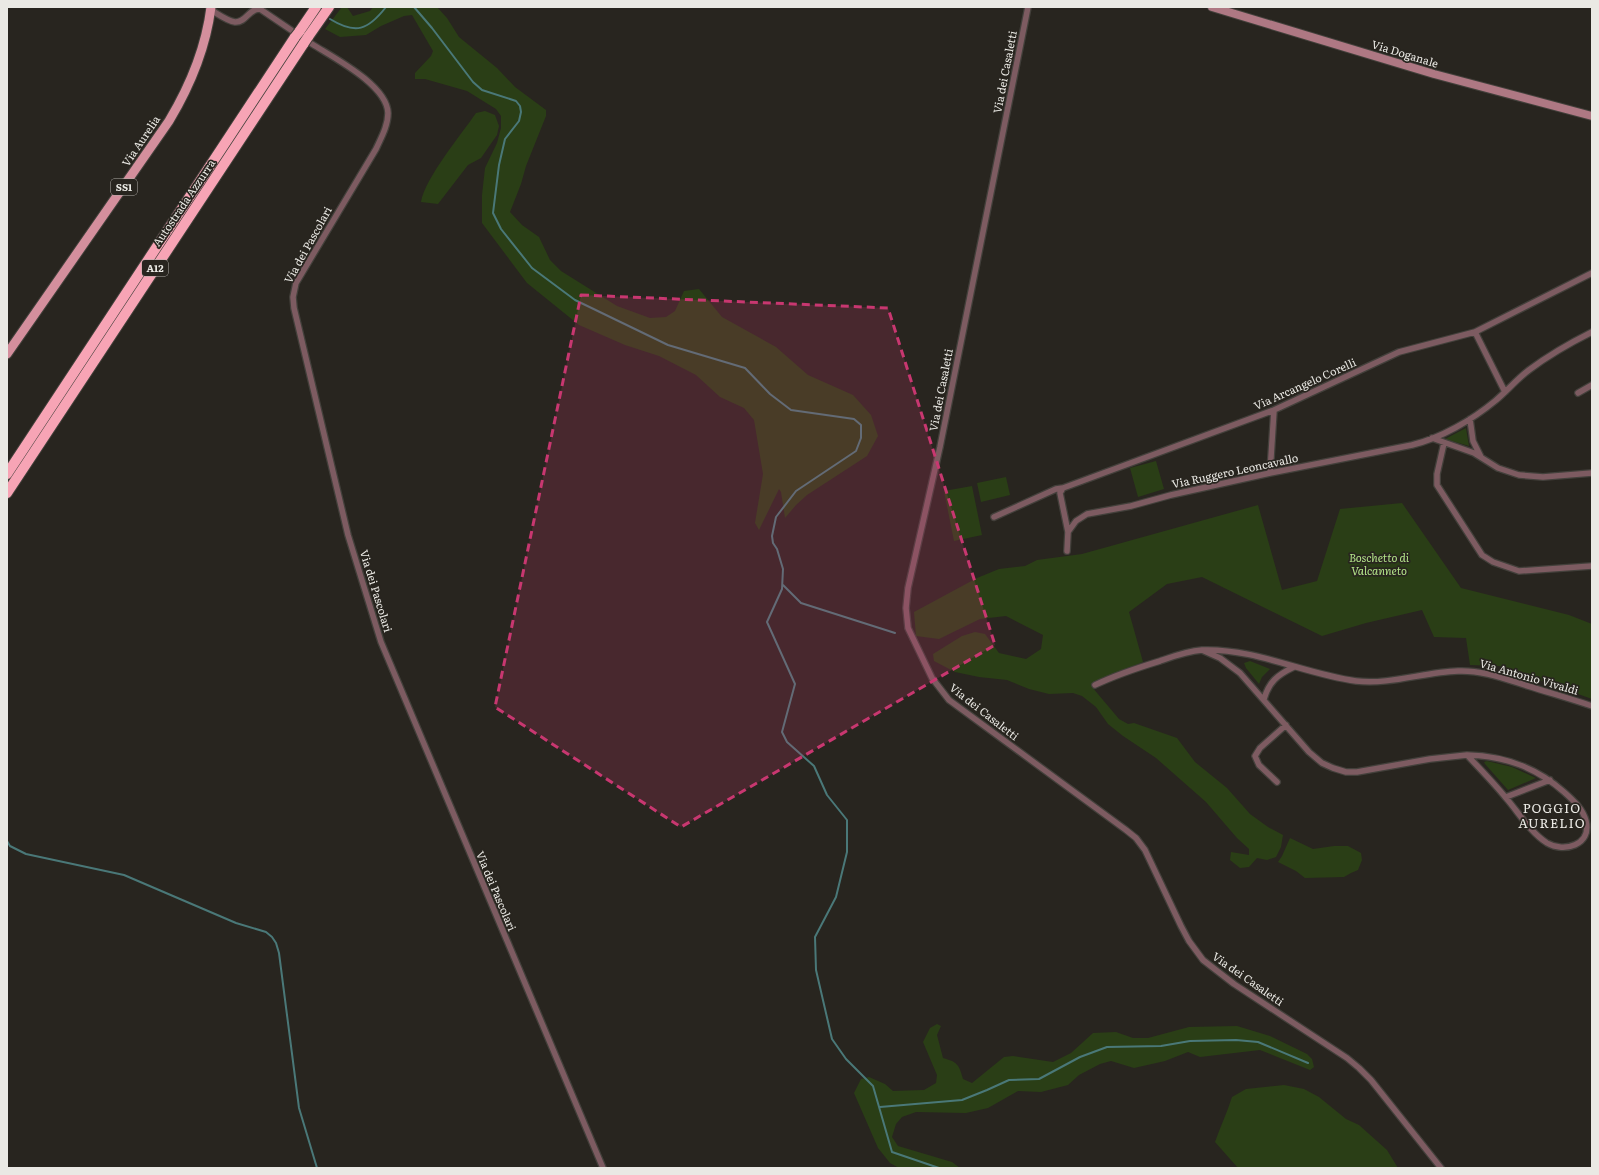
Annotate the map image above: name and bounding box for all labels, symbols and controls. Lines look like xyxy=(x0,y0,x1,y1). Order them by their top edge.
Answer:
street label: Via dei Casaletti xyxy=(988,29,1020,115)
street label: Via Doganale xyxy=(1370,35,1441,71)
street label: Via Aurelia xyxy=(117,112,163,169)
street label: Autostrada Azzurra xyxy=(148,156,218,249)
road number: SS1 xyxy=(111,179,137,195)
street label: Via dei Pascolari xyxy=(279,203,335,286)
road number: A12 xyxy=(142,260,168,276)
street label: Via dei Casaletti xyxy=(924,347,956,433)
street label: Via Arcangelo Corelli xyxy=(1251,353,1359,413)
street label: Via Ruggero Leoncavallo xyxy=(1170,449,1299,491)
street label: Via dei Pascolari xyxy=(357,548,397,634)
park label: Boschetto di Valcanneto xyxy=(1349,549,1410,578)
street label: Via Antonio Vivaldi xyxy=(1478,654,1581,698)
street label: Via dei Casaletti xyxy=(947,679,1023,744)
district label: POGGIO AURELIO xyxy=(1518,798,1586,832)
street label: Via dei Pascolari xyxy=(473,848,521,933)
street label: Via dei Casaletti xyxy=(1210,948,1288,1009)

